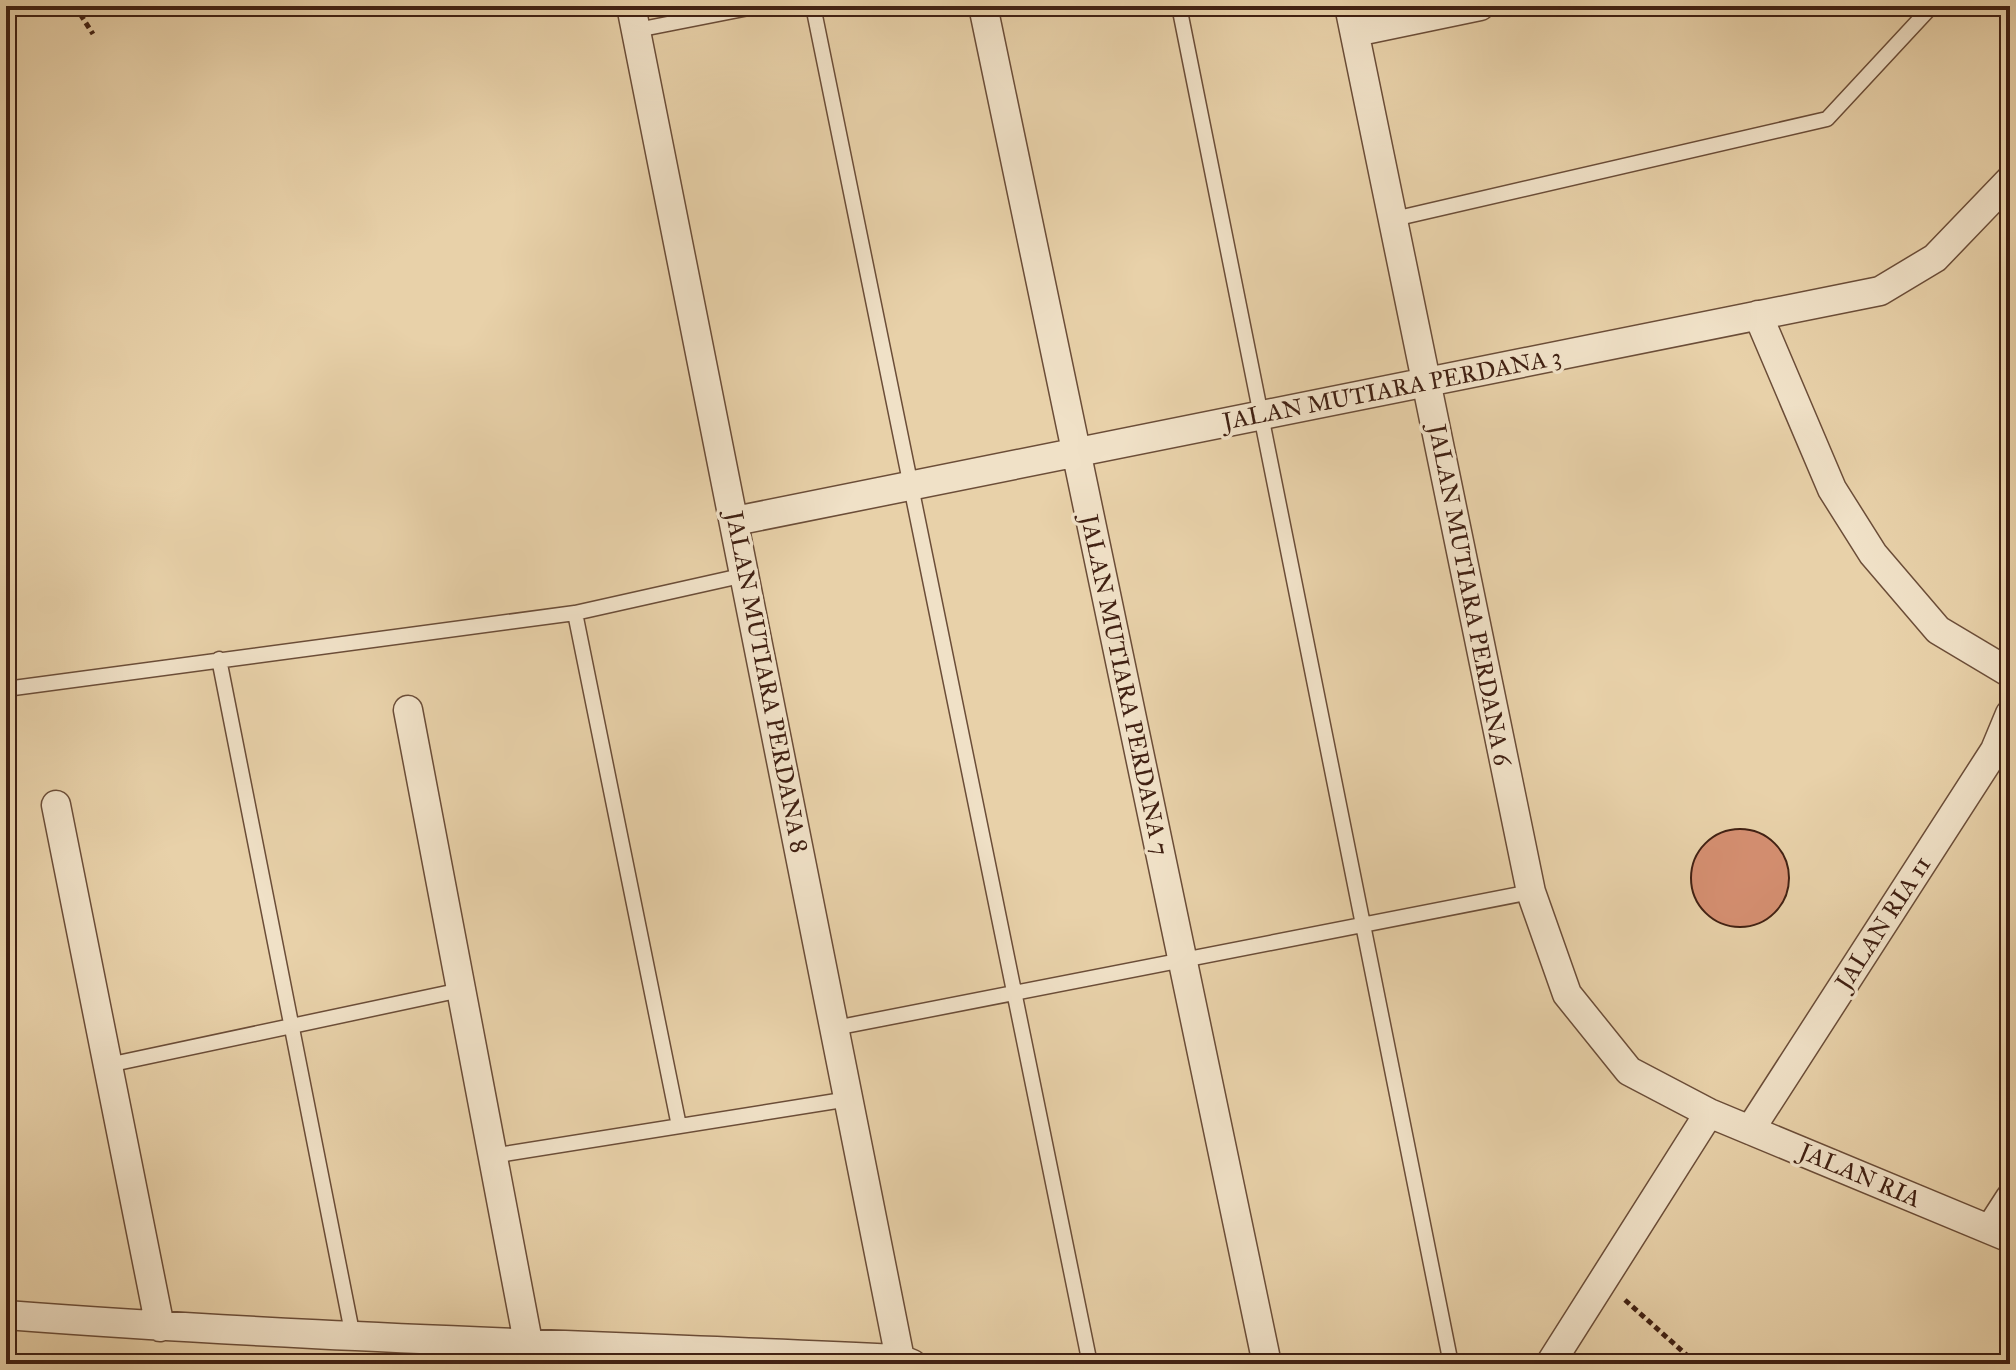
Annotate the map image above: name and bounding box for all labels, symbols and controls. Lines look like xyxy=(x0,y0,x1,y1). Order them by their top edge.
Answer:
street label: JALAN MUTIARA PERDANA 3 xyxy=(1217,341,1564,437)
street label: JALAN MUTIARA PERDANA 6 xyxy=(1422,419,1518,769)
street label: JALAN MUTIARA PERDANA 8 xyxy=(719,506,815,855)
street label: JALAN MUTIARA PERDANA 7 xyxy=(1074,509,1176,858)
street label: JALAN RIA 11 xyxy=(1827,851,1937,998)
street label: JALAN RIA xyxy=(1792,1135,1925,1214)

